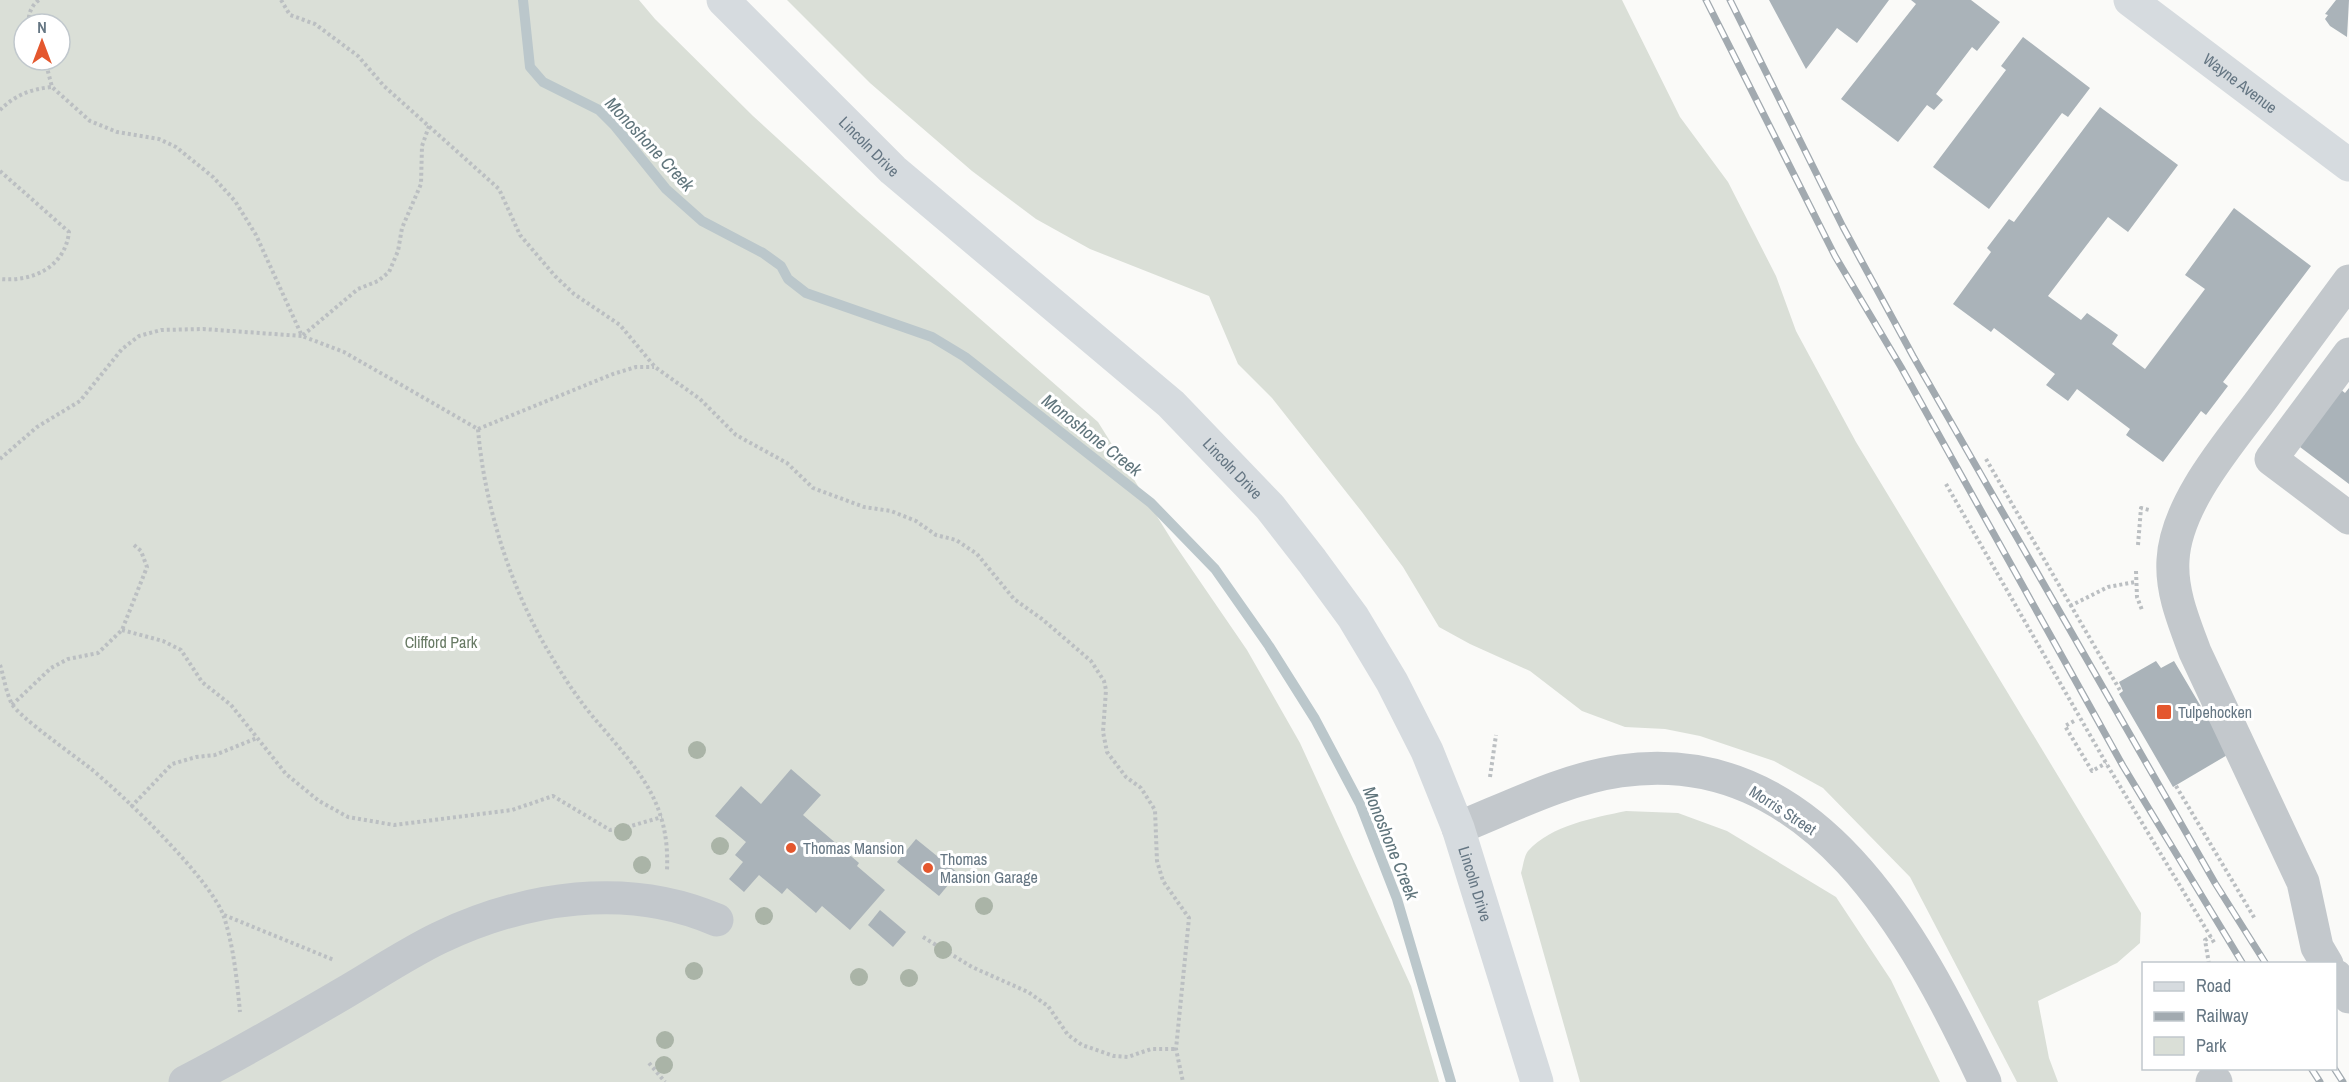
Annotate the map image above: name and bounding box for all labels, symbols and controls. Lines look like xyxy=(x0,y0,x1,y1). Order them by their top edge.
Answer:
north arrow xyxy=(12,12,72,72)
text: N xyxy=(37,16,47,38)
street label: Wayne Avenue xyxy=(2199,48,2282,118)
water label: Monoshone Creek xyxy=(600,91,701,197)
street label: Lincoln Drive xyxy=(834,111,904,182)
water label: Monoshone Creek xyxy=(1037,388,1148,482)
street label: Lincoln Drive xyxy=(1198,433,1268,504)
park label: Clifford Park xyxy=(405,631,478,653)
place label: Tulpehocken xyxy=(2178,701,2252,723)
marker: Tulpehocken xyxy=(2155,703,2173,721)
street label: Morris Street xyxy=(1745,780,1821,840)
water label: Monoshone Creek xyxy=(1357,782,1425,904)
place label: Thomas Mansion xyxy=(803,837,904,859)
marker: Thomas Mansion xyxy=(784,841,798,855)
street label: Lincoln Drive xyxy=(1453,844,1497,924)
place label: Thomas Mansion Garage xyxy=(940,848,1038,888)
marker: Thomas Mansion Garage xyxy=(921,861,935,875)
legend xyxy=(2142,962,2337,1070)
text: Road xyxy=(2196,973,2231,998)
text: Railway xyxy=(2196,1003,2249,1028)
text: Park xyxy=(2196,1033,2227,1058)

